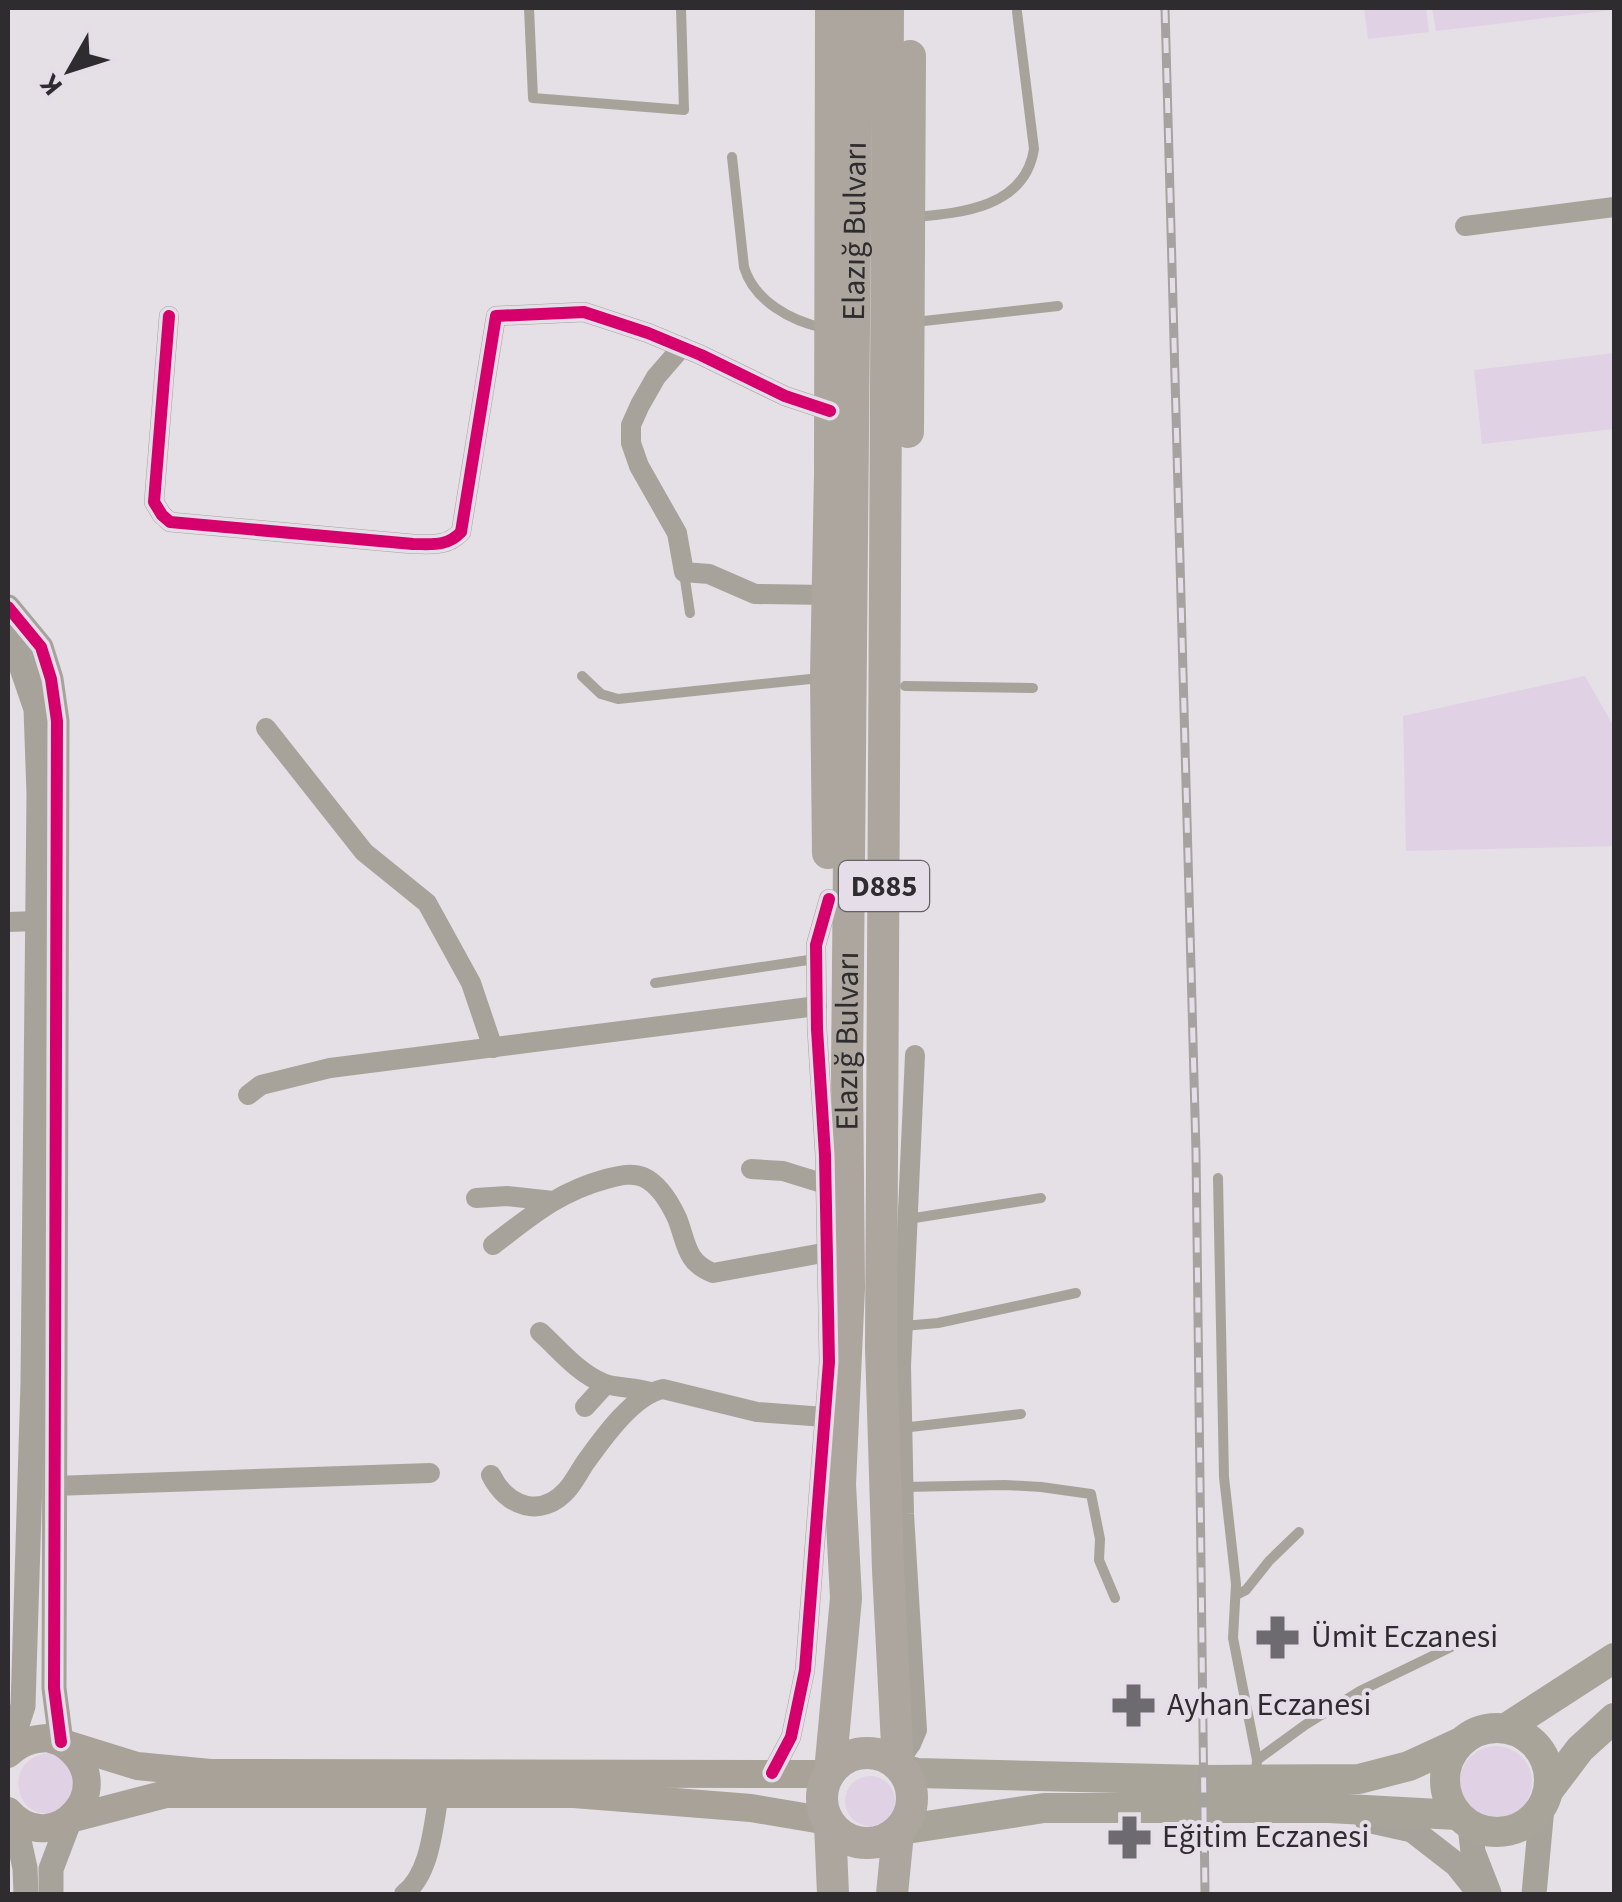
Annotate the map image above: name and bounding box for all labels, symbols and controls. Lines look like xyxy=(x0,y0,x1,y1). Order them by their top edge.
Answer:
north arrow xyxy=(20,20,120,120)
text: K xyxy=(30,65,72,104)
street label: Elazığ Bulvarı xyxy=(831,141,879,321)
road number: D885 xyxy=(839,861,929,911)
street label: Elazığ Bulvarı xyxy=(824,951,871,1131)
pharmacy icon: Ümit Eczanesi xyxy=(1254,1613,1302,1661)
place label: Ümit Eczanesi xyxy=(1311,1614,1498,1660)
pharmacy icon: Ayhan Eczanesi xyxy=(1110,1681,1158,1729)
place label: Ayhan Eczanesi xyxy=(1167,1682,1371,1728)
pharmacy icon: Eğitim Eczanesi xyxy=(1105,1813,1153,1861)
place label: Eğitim Eczanesi xyxy=(1162,1814,1369,1860)

